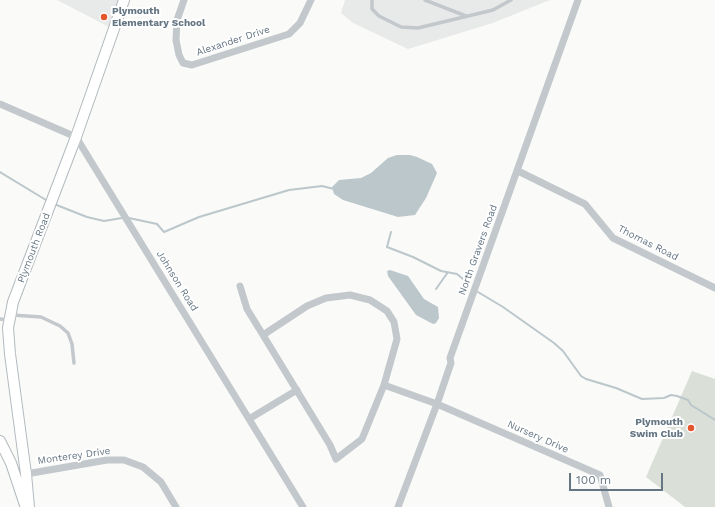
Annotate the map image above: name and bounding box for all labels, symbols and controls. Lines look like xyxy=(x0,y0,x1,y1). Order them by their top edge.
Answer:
place label: Plymouth Elementary School xyxy=(112,5,205,28)
marker: Plymouth Elementary School xyxy=(99,12,109,22)
street label: Alexander Drive xyxy=(195,23,271,59)
street label: North Gravers Road xyxy=(456,203,500,297)
street label: Plymouth Road xyxy=(15,211,53,285)
street label: Thomas Road xyxy=(616,223,680,263)
street label: Johnson Road xyxy=(154,248,200,314)
place label: Plymouth Swim Club xyxy=(630,416,683,440)
street label: Nursery Drive xyxy=(505,418,571,456)
marker: Plymouth Swim Club xyxy=(686,423,696,433)
street label: Monterey Drive xyxy=(37,445,111,467)
scale bar xyxy=(571,465,665,491)
text: 100 m xyxy=(576,473,611,487)

